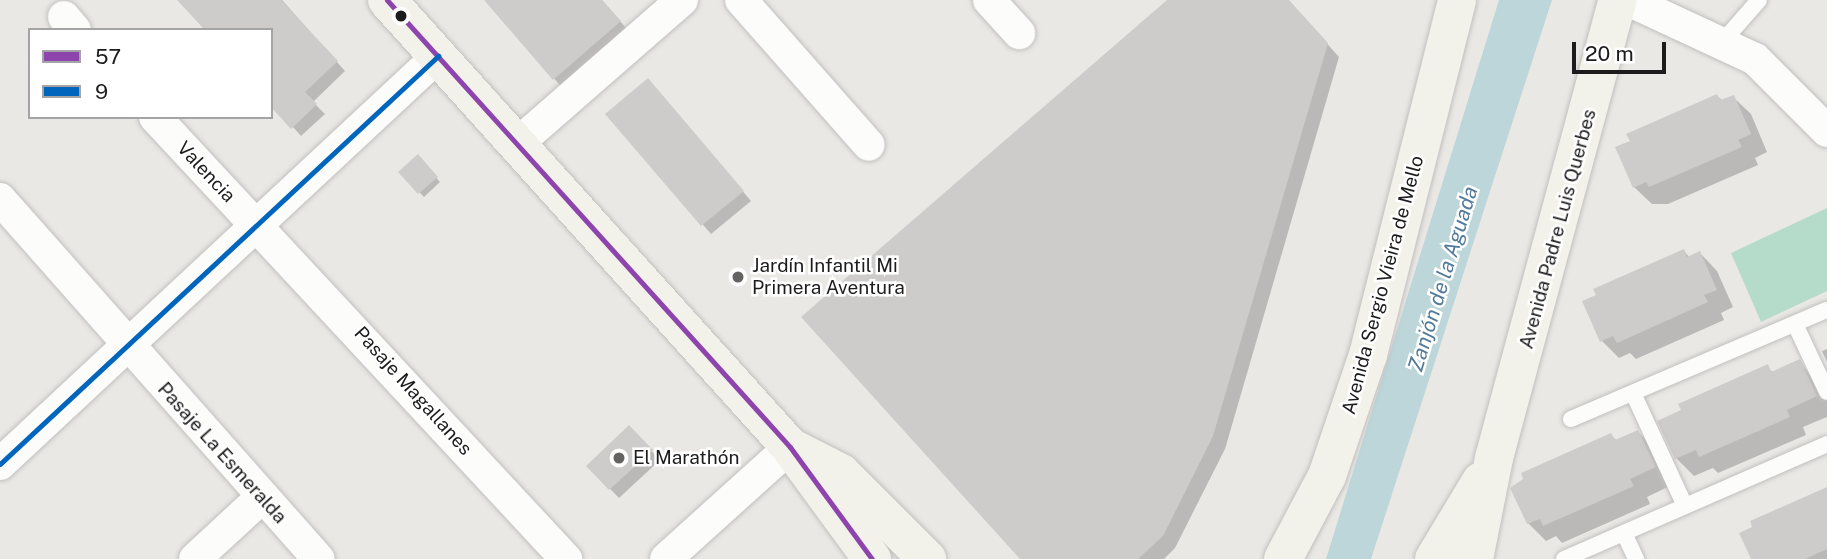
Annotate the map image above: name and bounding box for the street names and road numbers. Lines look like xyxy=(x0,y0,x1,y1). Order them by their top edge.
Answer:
street label: Avenida Padre Luis Querbes xyxy=(1515,107,1601,351)
street label: Valencia xyxy=(172,137,240,207)
street label: Avenida Sergio Vieira de Mello xyxy=(1337,153,1429,417)
street label: Pasaje Magallanes xyxy=(349,322,477,460)
street label: Pasaje La Esmeralda xyxy=(153,378,291,528)

